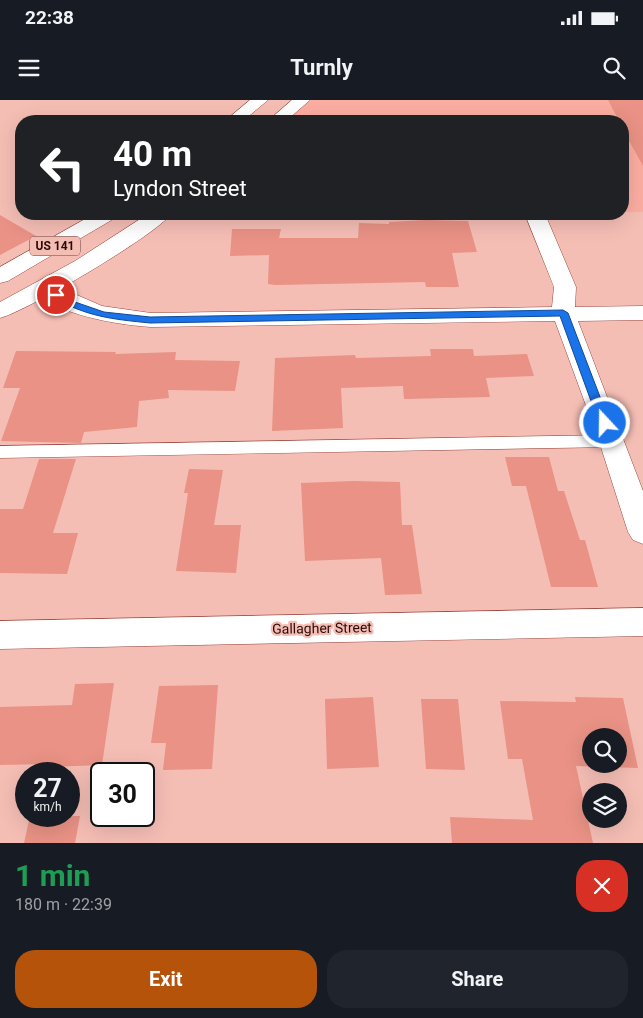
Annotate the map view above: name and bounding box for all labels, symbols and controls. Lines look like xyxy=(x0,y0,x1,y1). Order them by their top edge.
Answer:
text: 22:38 xyxy=(25,6,74,29)
icon: menu xyxy=(15,54,43,82)
icon: search xyxy=(600,54,628,82)
text: Turnly xyxy=(290,55,353,80)
text: 40 m xyxy=(113,134,192,175)
icon: left xyxy=(30,135,95,200)
text: Lyndon Street xyxy=(113,176,247,201)
road number: US 141 xyxy=(30,236,80,256)
pin xyxy=(35,274,77,316)
icon: arrive xyxy=(42,281,70,309)
position arrow xyxy=(578,396,630,448)
street label: Gallagher Street xyxy=(272,619,372,637)
map controls xyxy=(582,728,627,828)
button: search xyxy=(582,728,627,773)
speed limit sign: 30 xyxy=(90,762,155,827)
text: 27 xyxy=(33,774,62,803)
button: layers xyxy=(582,783,627,828)
text: km/h xyxy=(33,800,62,814)
text: 1 min xyxy=(15,858,90,893)
button: close xyxy=(576,860,628,912)
text: 180 m · 22:39 xyxy=(15,895,112,914)
button: Exit xyxy=(15,950,317,1008)
button: Share xyxy=(327,950,628,1008)

